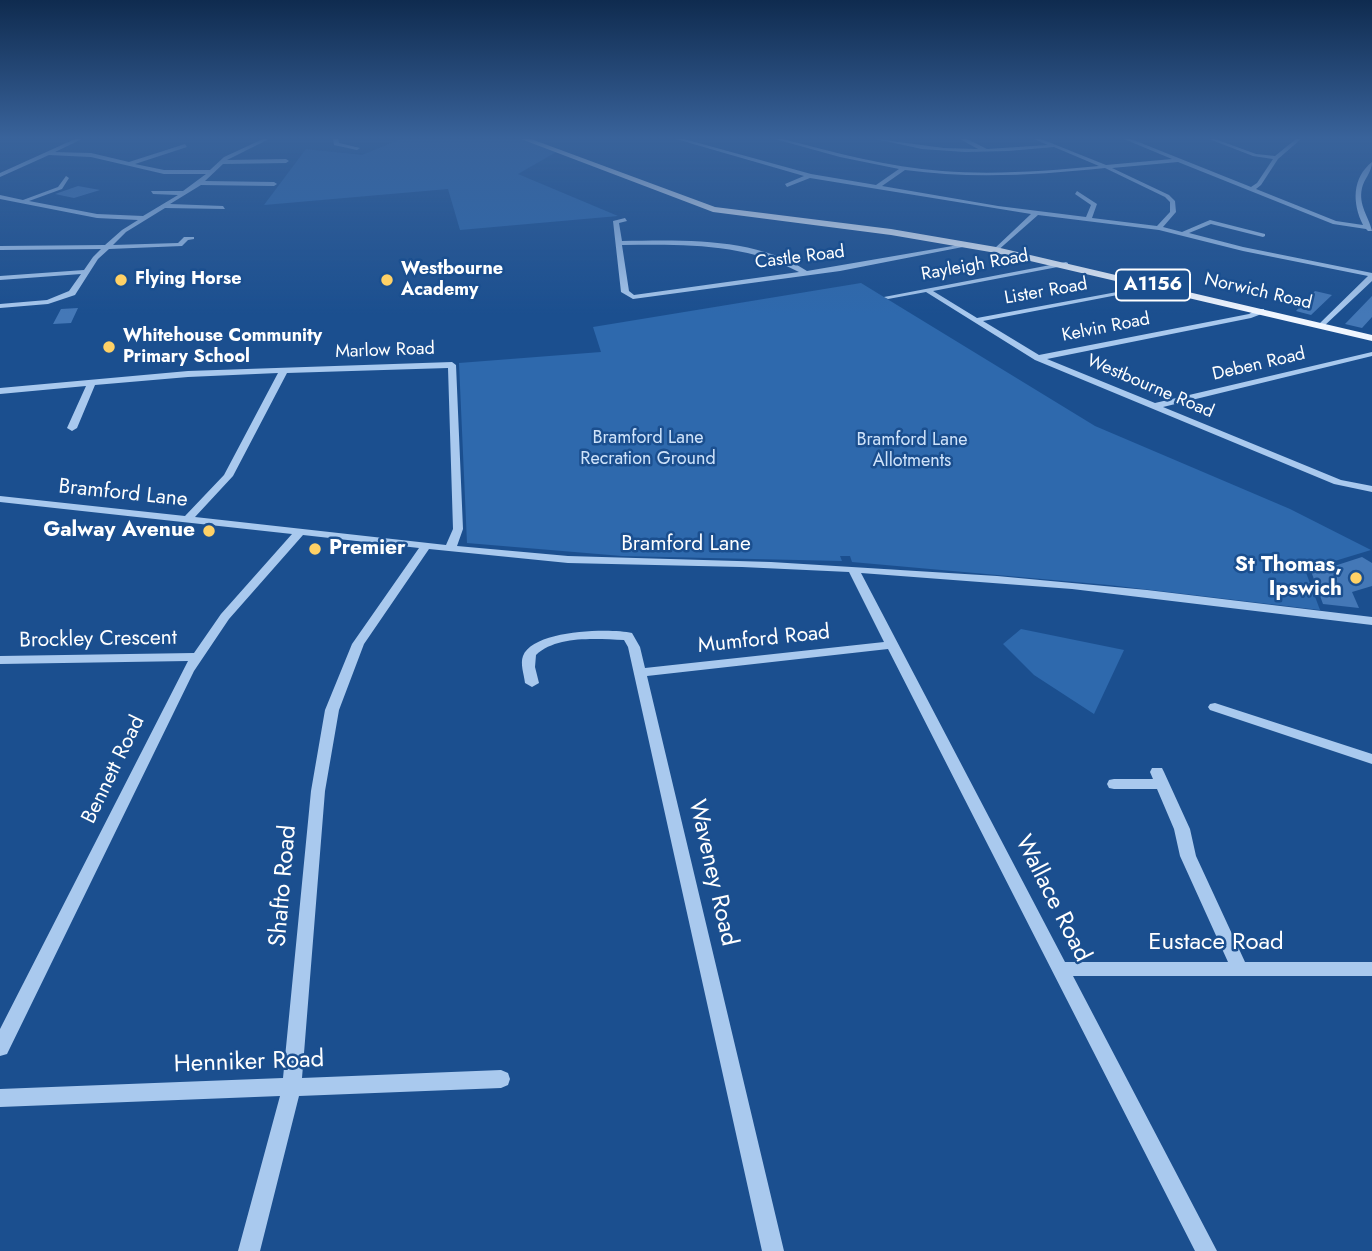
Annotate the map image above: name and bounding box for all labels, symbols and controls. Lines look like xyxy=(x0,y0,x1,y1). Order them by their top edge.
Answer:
street label: Castle Road xyxy=(754,242,846,274)
street label: Rayleigh Road xyxy=(920,246,1030,286)
place label: Westbourne Academy xyxy=(401,259,503,302)
place label: Flying Horse xyxy=(135,269,242,291)
street label: Norwich Road xyxy=(1202,269,1314,315)
road number: A1156 xyxy=(1116,270,1190,300)
marker: Flying Horse xyxy=(113,272,129,288)
marker: Westbourne Academy xyxy=(379,272,395,288)
street label: Lister Road xyxy=(1003,274,1089,310)
street label: Kelvin Road xyxy=(1060,309,1152,347)
place label: Whitehouse Community Primary School xyxy=(123,326,322,368)
street label: Marlow Road xyxy=(335,338,435,364)
marker: Whitehouse Community Primary School xyxy=(101,339,117,355)
street label: Deben Road xyxy=(1210,344,1308,386)
street label: Westbourne Road xyxy=(1083,351,1217,423)
park label: Bramford Lane Recration Ground xyxy=(580,428,716,471)
park label: Bramford Lane Allotments xyxy=(856,430,968,472)
street label: Bramford Lane xyxy=(57,475,189,513)
place label: Galway Avenue xyxy=(43,518,195,544)
marker: Galway Avenue xyxy=(201,523,217,539)
street label: Bramford Lane xyxy=(621,532,751,558)
place label: Premier xyxy=(329,536,406,562)
marker: Premier xyxy=(307,541,323,557)
place label: St Thomas, Ipswich xyxy=(1235,553,1342,603)
marker: St Thomas, Ipswich xyxy=(1348,570,1364,586)
street label: Mumford Road xyxy=(697,621,831,659)
street label: Brockley Crescent xyxy=(19,626,177,654)
street label: Bennett Road xyxy=(77,712,151,828)
street label: Waveney Road xyxy=(681,797,743,949)
street label: Shafto Road xyxy=(264,824,304,948)
street label: Wallace Road xyxy=(1008,831,1096,967)
street label: Eustace Road xyxy=(1148,929,1284,957)
street label: Henniker Road xyxy=(173,1046,325,1080)

